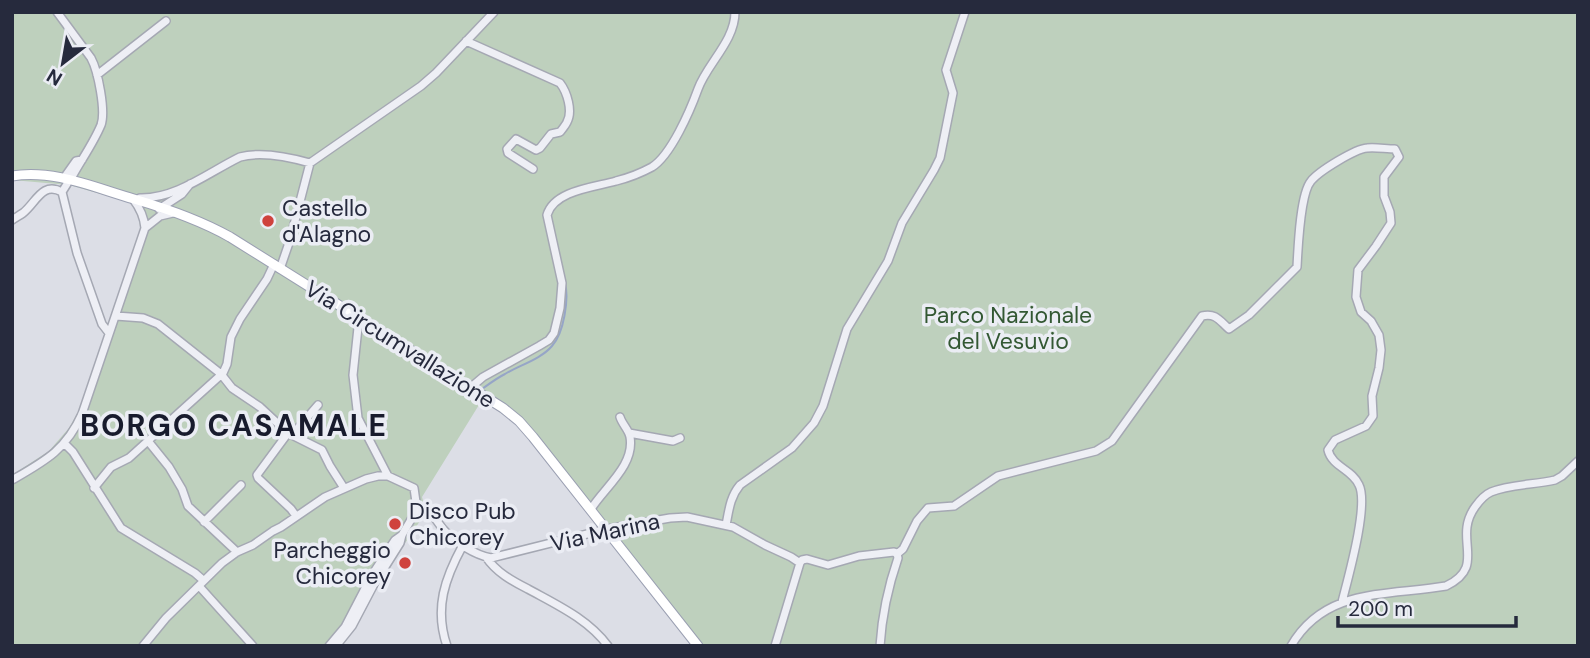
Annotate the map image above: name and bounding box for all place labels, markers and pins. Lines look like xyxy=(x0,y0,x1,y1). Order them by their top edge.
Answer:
place label: Castello d'Alagno xyxy=(282,193,371,249)
marker: Castello d'Alagno xyxy=(260,213,276,229)
place label: Disco Pub Chicorey xyxy=(409,496,516,552)
marker: Disco Pub Chicorey xyxy=(387,516,403,532)
place label: Parcheggio Chicorey xyxy=(273,535,391,591)
marker: Parcheggio Chicorey xyxy=(397,555,413,571)

